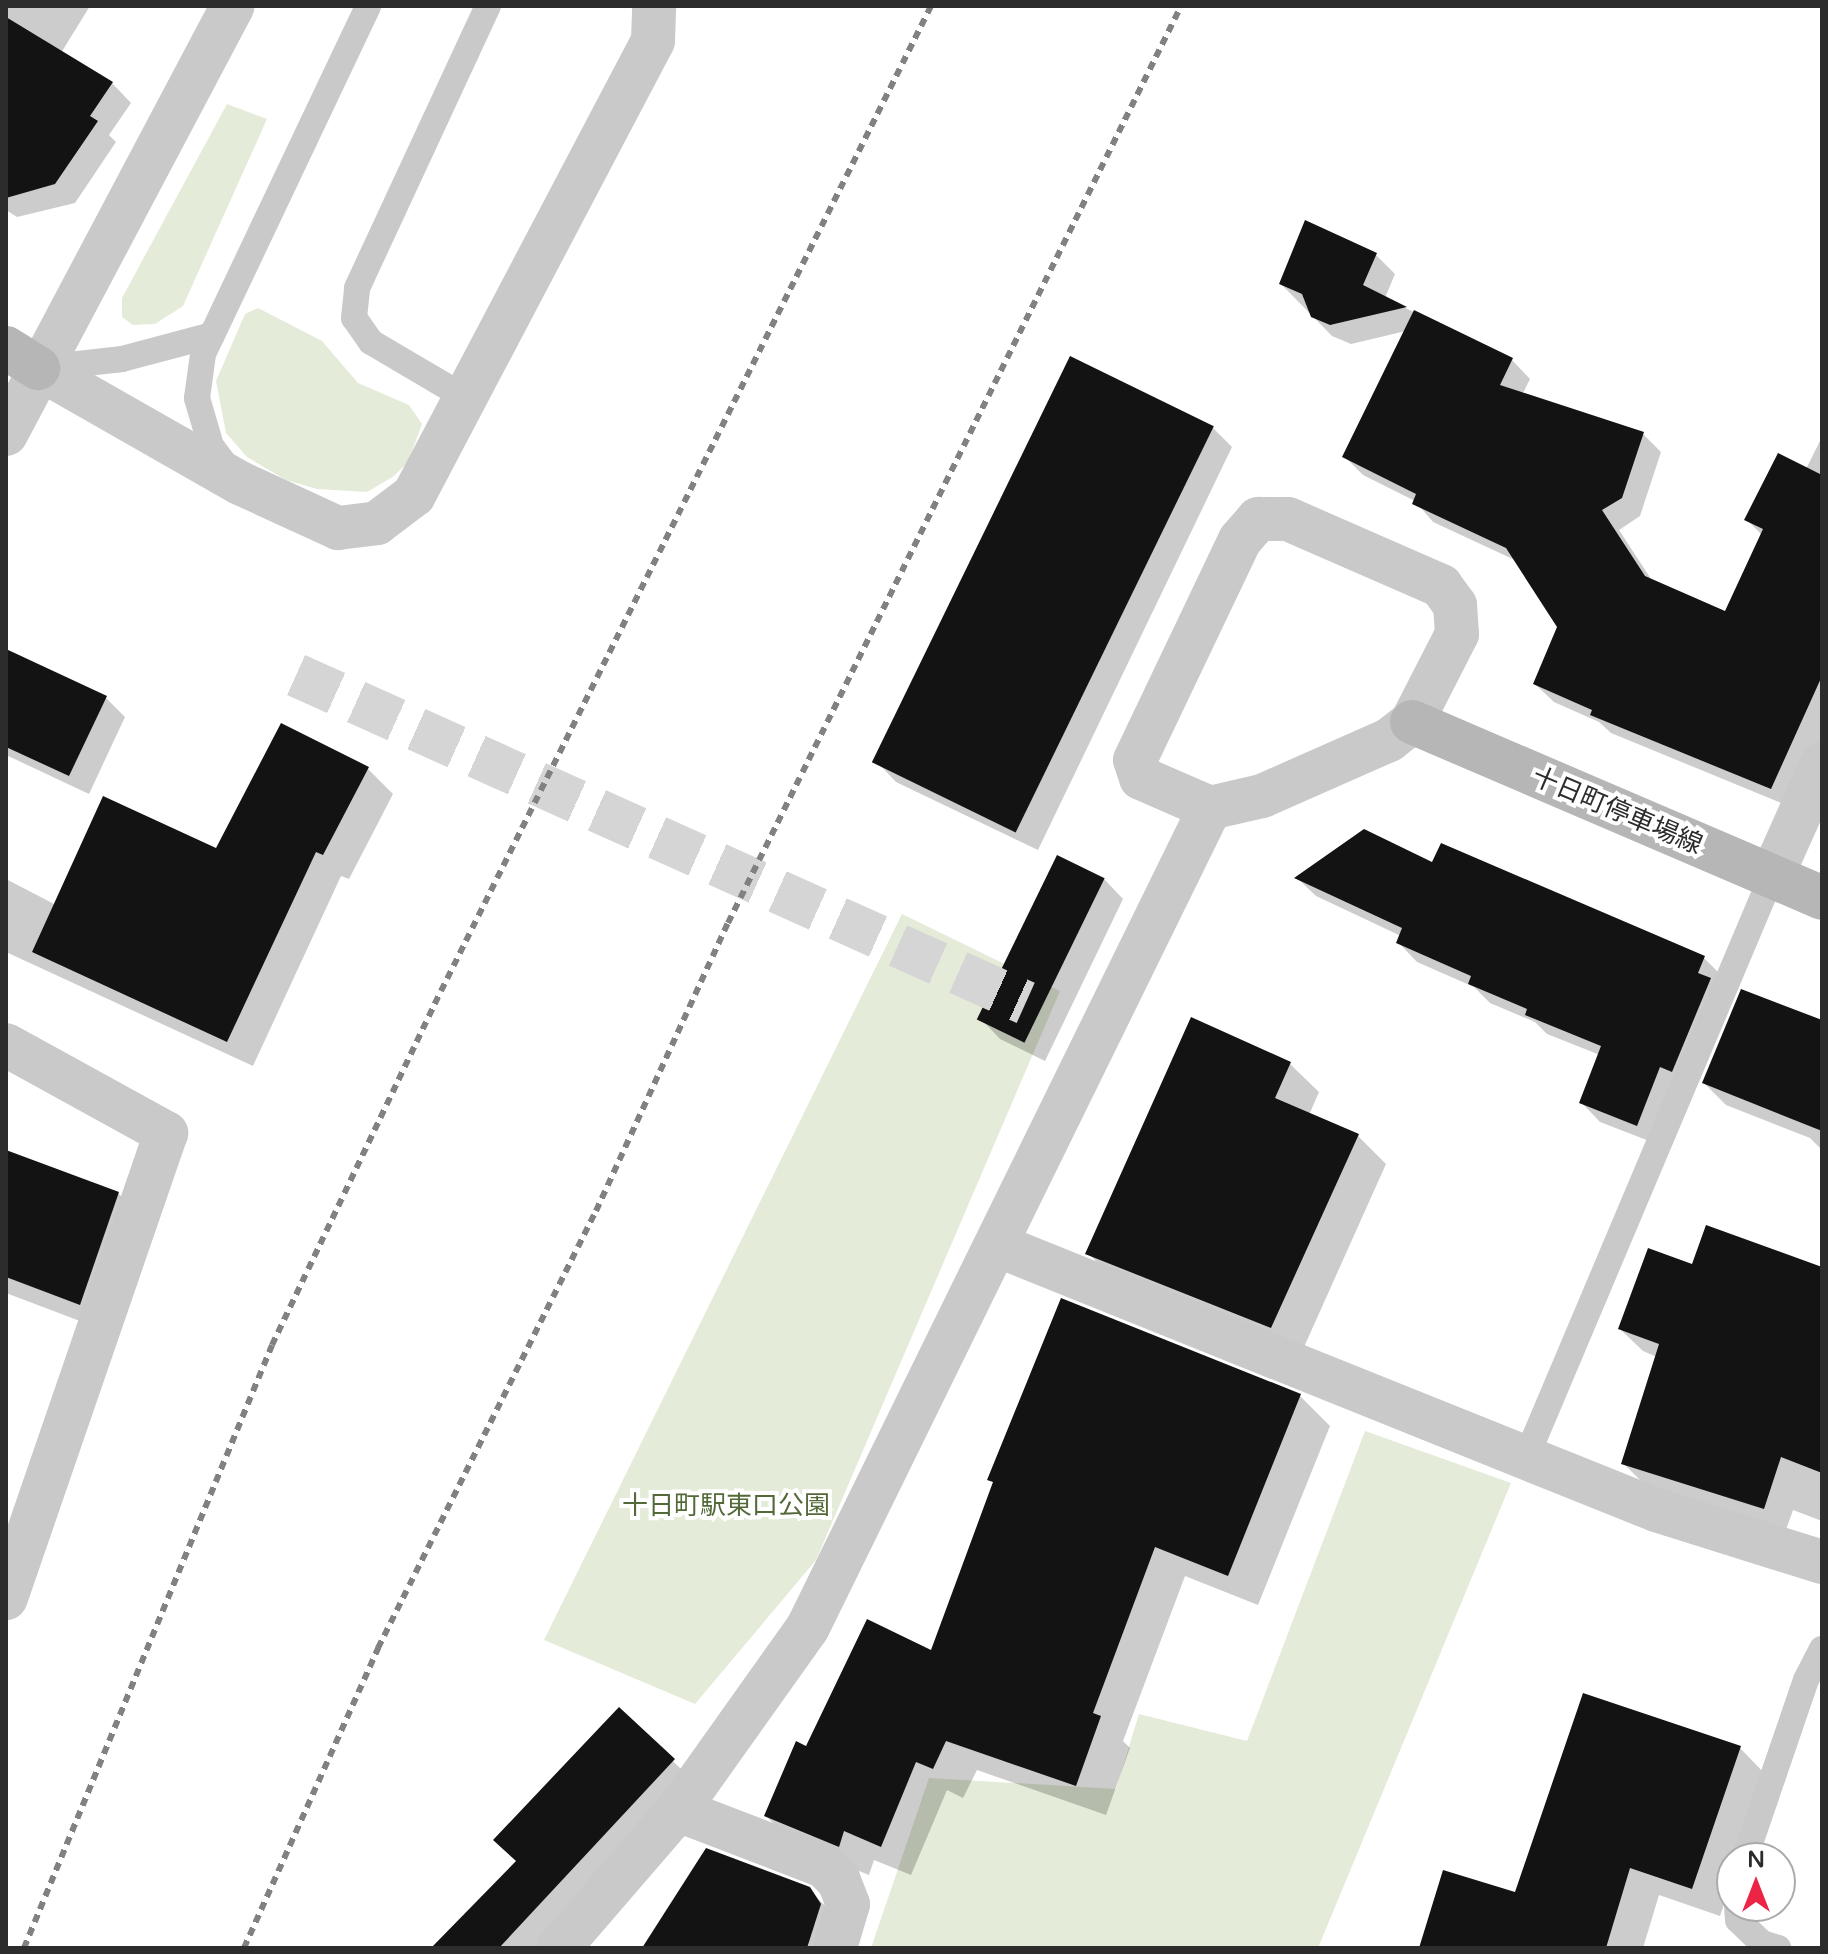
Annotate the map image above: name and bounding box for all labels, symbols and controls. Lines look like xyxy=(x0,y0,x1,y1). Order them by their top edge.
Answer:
street label: 十日町停車場線 xyxy=(1527,761,1707,861)
park label: 十日町駅東口公園 xyxy=(622,1490,830,1522)
north arrow xyxy=(1716,1842,1796,1922)
text: N xyxy=(1747,1847,1765,1873)

